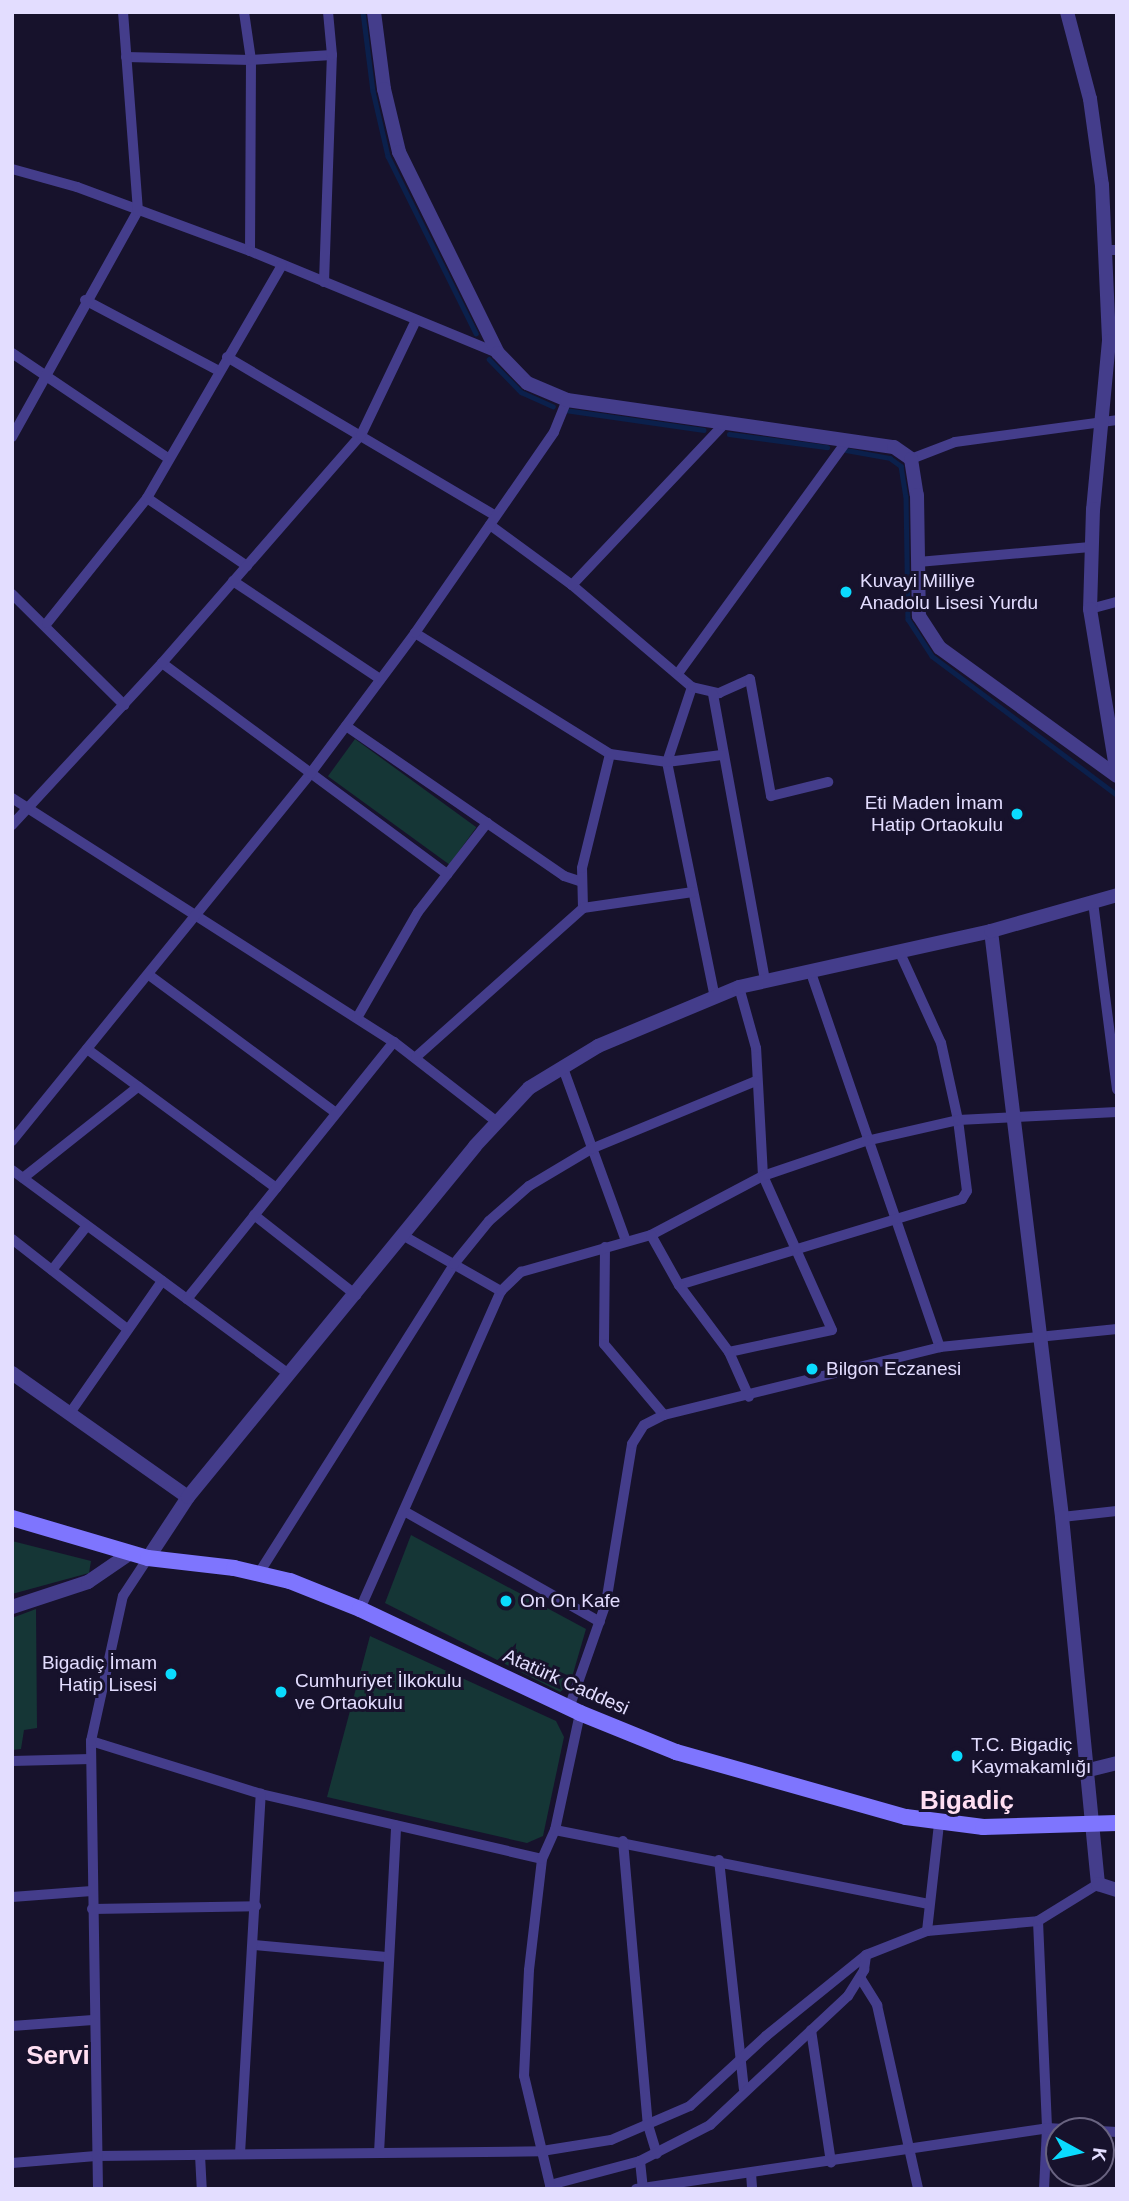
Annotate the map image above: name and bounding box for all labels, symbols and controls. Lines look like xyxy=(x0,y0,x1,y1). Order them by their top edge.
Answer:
place label: Kuvayi Milliye Anadolu Lisesi Yurdu xyxy=(860,570,1039,614)
marker: Kuvayi Milliye Anadolu Lisesi Yurdu xyxy=(838,584,854,600)
place label: Eti Maden İmam Hatip Ortaokulu xyxy=(865,792,1003,836)
marker: Eti Maden İmam Hatip Ortaokulu xyxy=(1009,806,1025,822)
place label: Bilgon Eczanesi xyxy=(826,1358,961,1380)
marker: Bilgon Eczanesi xyxy=(804,1361,820,1377)
place label: On On Kafe xyxy=(520,1590,620,1612)
marker: On On Kafe xyxy=(498,1593,514,1609)
street label: Atatürk Caddesi xyxy=(500,1644,632,1720)
place label: Bigadiç İmam Hatip Lisesi xyxy=(42,1652,157,1696)
marker: Bigadiç İmam Hatip Lisesi xyxy=(163,1666,179,1682)
place label: Cumhuriyet İlkokulu ve Ortaokulu xyxy=(295,1670,462,1714)
marker: Cumhuriyet İlkokulu ve Ortaokulu xyxy=(273,1684,289,1700)
place label: T.C. Bigadiç Kaymakamlığı xyxy=(971,1734,1091,1778)
marker: T.C. Bigadiç Kaymakamlığı xyxy=(949,1748,965,1764)
district label: Bigadiç xyxy=(920,1785,1014,1817)
district label: Servi xyxy=(26,2040,90,2072)
north arrow xyxy=(1045,2117,1115,2187)
text: K xyxy=(1088,2146,1111,2163)

